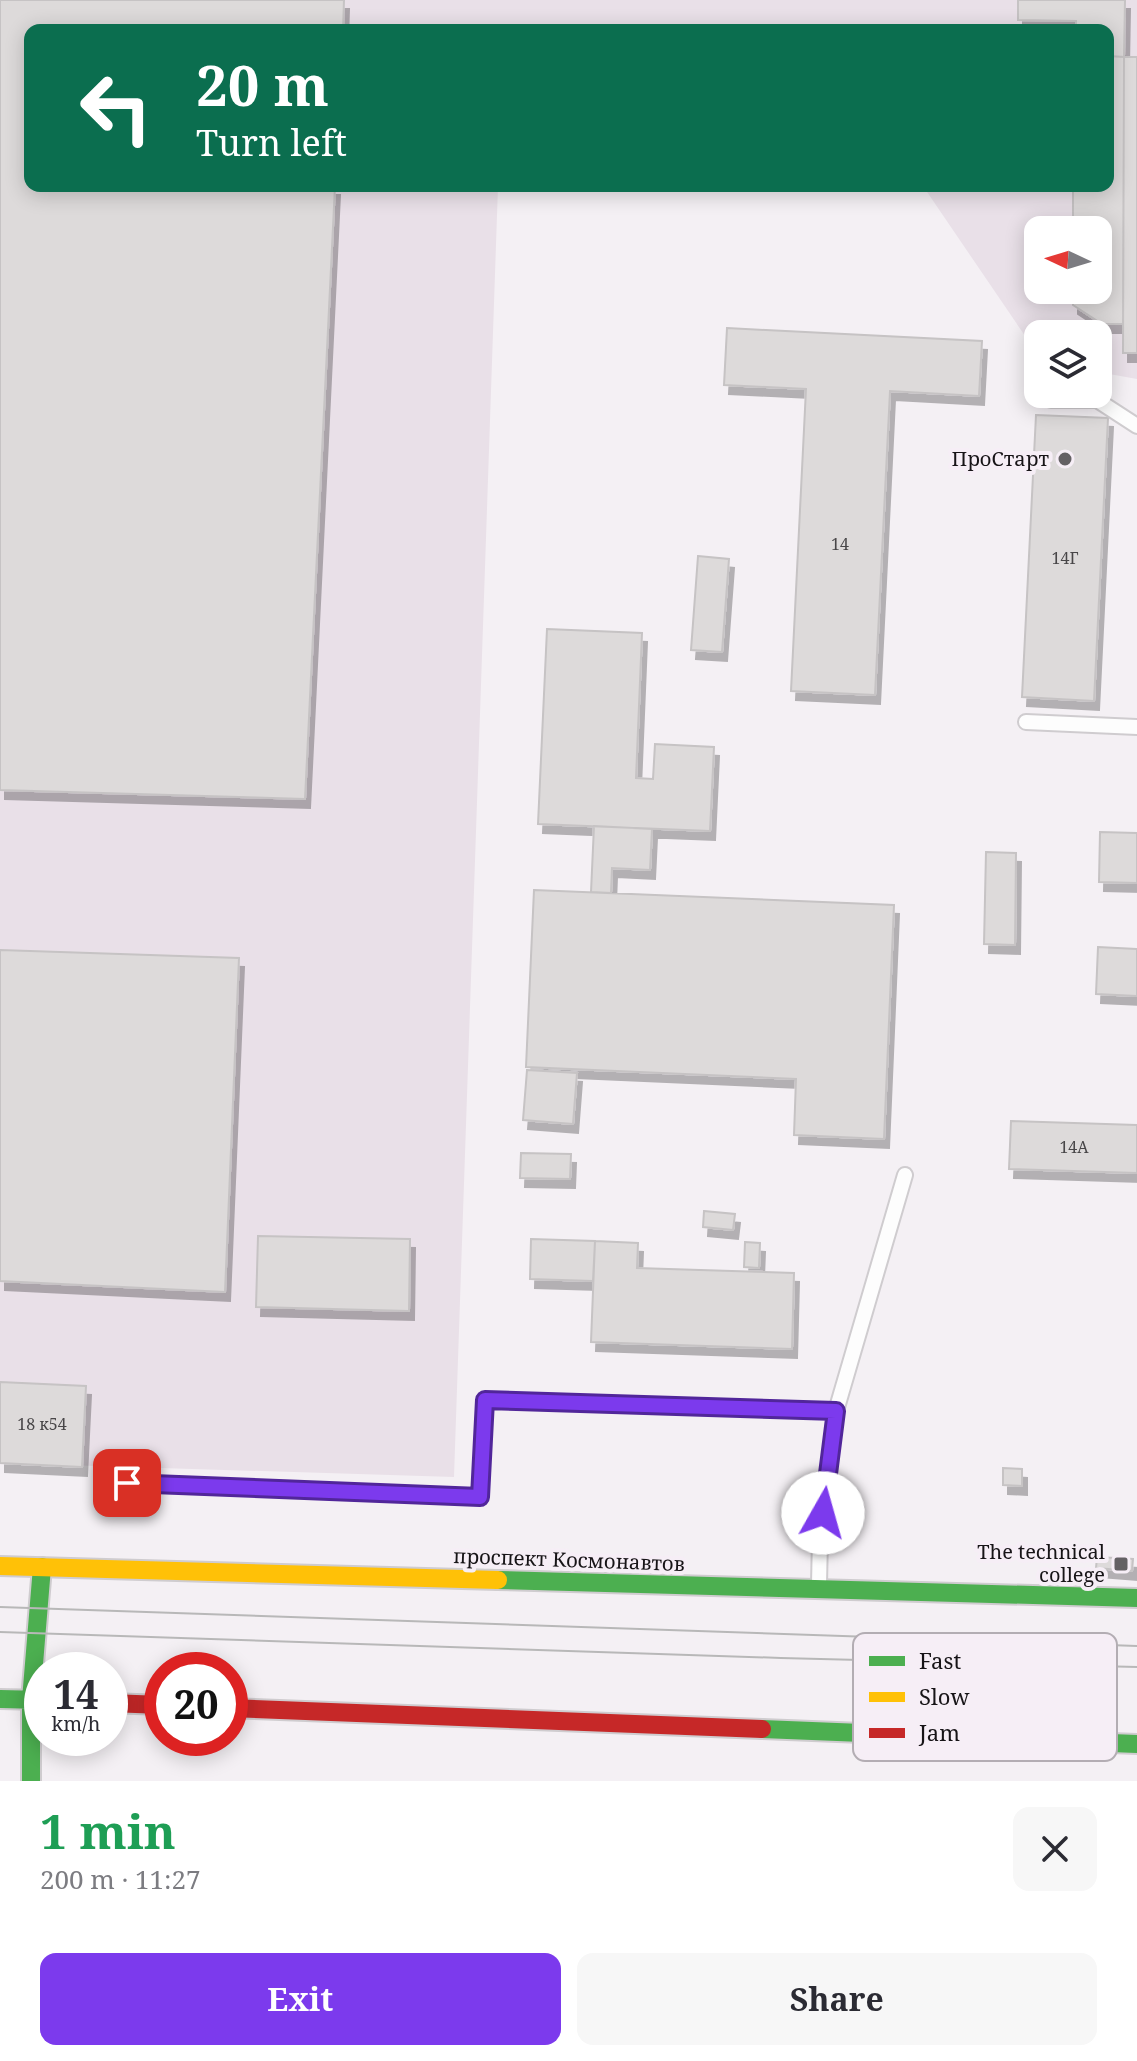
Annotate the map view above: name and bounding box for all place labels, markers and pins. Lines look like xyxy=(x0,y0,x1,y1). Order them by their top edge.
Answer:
place label: ПроСтарт xyxy=(951,445,1049,472)
marker: ПроСтарт xyxy=(1056,450,1074,468)
pin xyxy=(93,1449,161,1517)
place label: The technical college xyxy=(977,1538,1105,1588)
marker: The technical college xyxy=(1112,1555,1130,1573)

